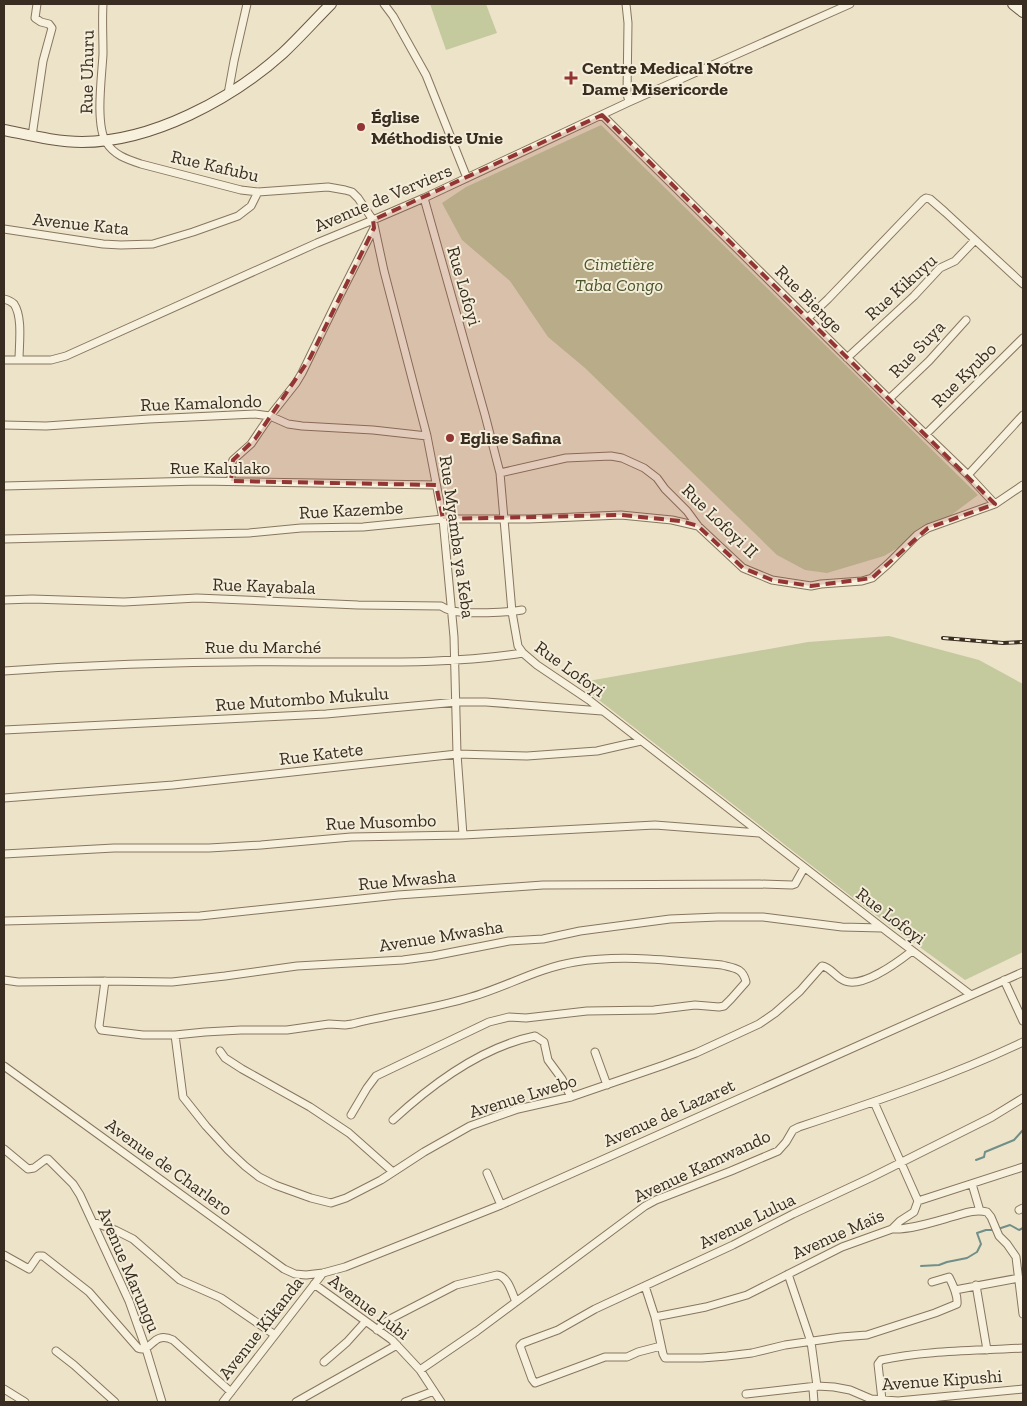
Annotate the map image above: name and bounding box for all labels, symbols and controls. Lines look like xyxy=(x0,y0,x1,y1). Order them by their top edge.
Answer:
street label: Rue Uhuru xyxy=(75,30,99,114)
place label: Centre Medical Notre Dame Misericorde xyxy=(582,57,753,100)
marker: Centre Medical Notre Dame Misericorde xyxy=(564,71,578,85)
place label: Église Méthodiste Unie xyxy=(371,106,503,149)
marker: Église Méthodiste Unie xyxy=(355,121,367,133)
street label: Rue Kafubu xyxy=(169,145,261,187)
street label: Avenue de Verviers xyxy=(311,159,455,237)
street label: Avenue Kata xyxy=(32,208,131,240)
street label: Rue Lofoyi xyxy=(442,244,486,328)
street label: Rue Kikuyu xyxy=(861,249,941,325)
park label: Cimetière Taba Congo xyxy=(575,253,663,296)
street label: Rue Bienge xyxy=(771,261,847,337)
street label: Rue Suya xyxy=(884,316,950,382)
street label: Rue Kyubo xyxy=(927,338,1001,412)
street label: Rue Kamalondo xyxy=(140,390,262,416)
place label: Eglise Safina xyxy=(460,427,561,449)
marker: Eglise Safina xyxy=(444,432,456,444)
street label: Rue Myamba ya Keba xyxy=(435,454,479,620)
street label: Rue Kalulako xyxy=(170,457,270,479)
street label: Rue Lofoyi II xyxy=(677,479,763,563)
street label: Rue Kazembe xyxy=(298,496,404,524)
street label: Rue Kayabala xyxy=(212,573,316,599)
street label: Rue du Marché xyxy=(205,636,321,658)
street label: Rue Lofoyi xyxy=(531,636,609,702)
street label: Rue Mutombo Mukulu xyxy=(215,682,389,716)
street label: Rue Katete xyxy=(278,738,364,770)
street label: Rue Musombo xyxy=(325,809,437,835)
street label: Rue Mwasha xyxy=(357,865,457,895)
street label: Rue Lofoyi xyxy=(852,883,930,949)
street label: Avenue Mwasha xyxy=(377,915,505,957)
street label: Avenue Lwebo xyxy=(467,1069,579,1123)
street label: Avenue de Lazaret xyxy=(600,1074,739,1152)
street label: Avenue de Charlero xyxy=(101,1114,237,1220)
street label: Avenue Kamwando xyxy=(630,1125,774,1207)
street label: Avenue Lulua xyxy=(695,1188,799,1254)
street label: Avenue Marungu xyxy=(93,1204,165,1336)
street label: Avenue Maïs xyxy=(789,1204,888,1264)
street label: Avenue Lubi xyxy=(324,1269,414,1345)
street label: Avenue Kikanda xyxy=(214,1272,308,1384)
street label: Avenue Kipushi xyxy=(881,1365,1003,1395)

